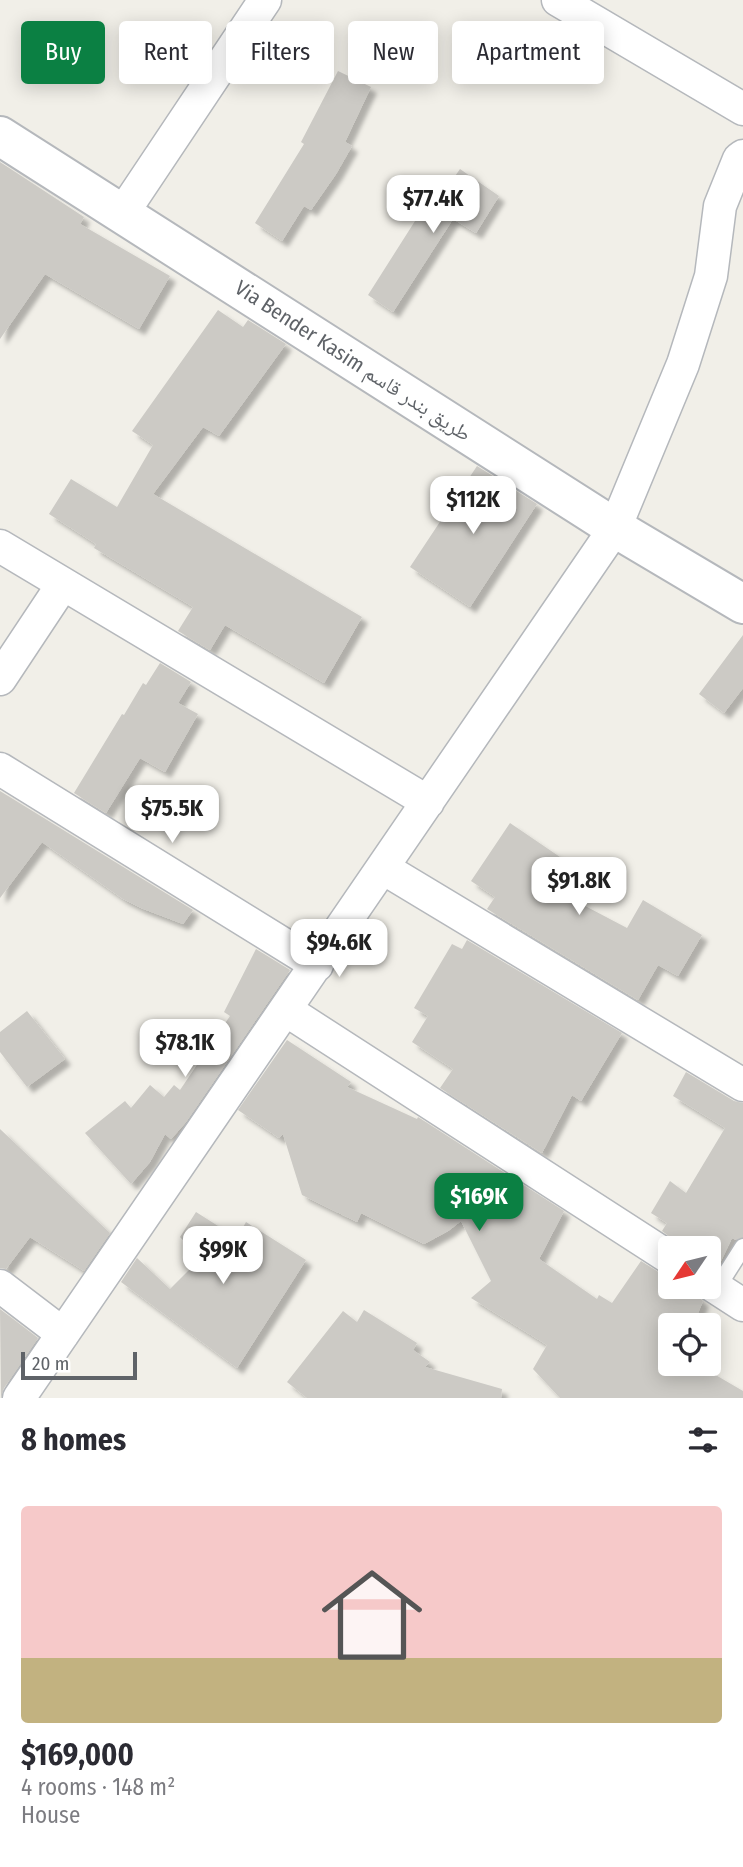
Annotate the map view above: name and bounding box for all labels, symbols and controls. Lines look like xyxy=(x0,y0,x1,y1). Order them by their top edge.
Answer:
chip: Buy xyxy=(21,21,105,84)
chip: Rent xyxy=(119,21,212,84)
chip: Filters xyxy=(226,21,334,84)
chip: New xyxy=(348,21,438,84)
chip: Apartment xyxy=(452,21,604,84)
pin: $77.4K xyxy=(376,176,490,235)
text: $77.4K xyxy=(403,184,463,212)
street label: Via Bender Kasim طريق بندر قاسم xyxy=(229,275,476,448)
pin: $112K xyxy=(424,476,522,536)
text: $112K xyxy=(446,485,500,513)
pin: $75.5K xyxy=(115,786,229,845)
text: $75.5K xyxy=(141,794,203,822)
pin: $91.8K xyxy=(522,858,636,917)
text: $91.8K xyxy=(547,866,611,894)
pin: $94.6K xyxy=(282,920,396,979)
text: $94.6K xyxy=(306,928,372,956)
pin: $78.1K xyxy=(128,1020,242,1079)
text: $78.1K xyxy=(156,1028,214,1056)
pin: $169K xyxy=(430,1174,528,1233)
text: $169K xyxy=(450,1182,508,1210)
pin: $99K xyxy=(182,1226,264,1286)
text: $99K xyxy=(199,1235,247,1263)
north arrow xyxy=(658,1236,721,1298)
map controls xyxy=(658,1236,721,1376)
button: locate xyxy=(658,1313,721,1376)
scale bar xyxy=(21,1349,136,1381)
text: 20 m xyxy=(32,1352,69,1375)
icon: filters xyxy=(684,1421,722,1459)
text: 8 homes xyxy=(21,1422,126,1458)
icon: home xyxy=(309,1552,435,1678)
text: $169,000 xyxy=(21,1737,134,1773)
text: 4 rooms · 148 m² xyxy=(21,1773,175,1801)
text: House xyxy=(21,1801,80,1829)

